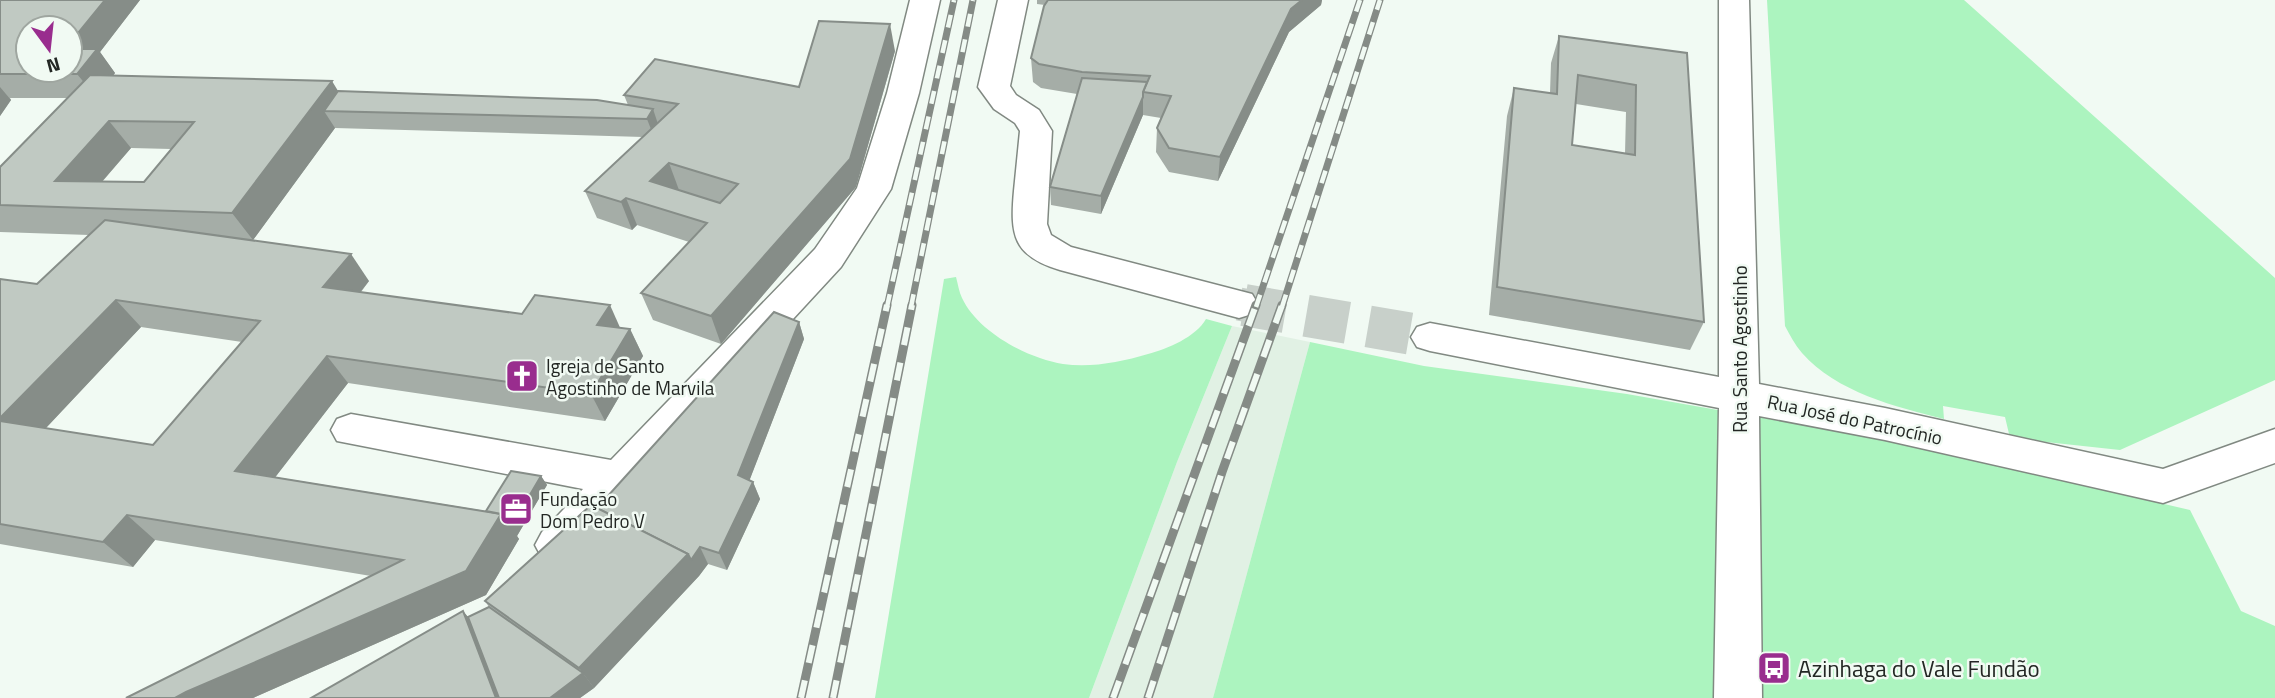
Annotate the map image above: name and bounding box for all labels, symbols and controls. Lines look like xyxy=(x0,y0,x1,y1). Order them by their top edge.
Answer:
north arrow xyxy=(14,14,84,84)
text: N xyxy=(43,50,64,82)
street label: Rua Santo Agostinho xyxy=(1725,265,1754,433)
place label: Igreja de Santo Agostinho de Marvila xyxy=(546,351,715,402)
church icon: Igreja de Santo Agostinho de Marvila xyxy=(503,357,541,395)
street label: Rua José do Patrocínio xyxy=(1765,386,1945,452)
place label: Fundação Dom Pedro V xyxy=(540,484,645,535)
office icon: Fundação Dom Pedro V xyxy=(497,490,535,528)
bus stop icon: Azinhaga do Vale Fundão xyxy=(1755,649,1793,687)
place label: Azinhaga do Vale Fundão xyxy=(1798,651,2040,686)

